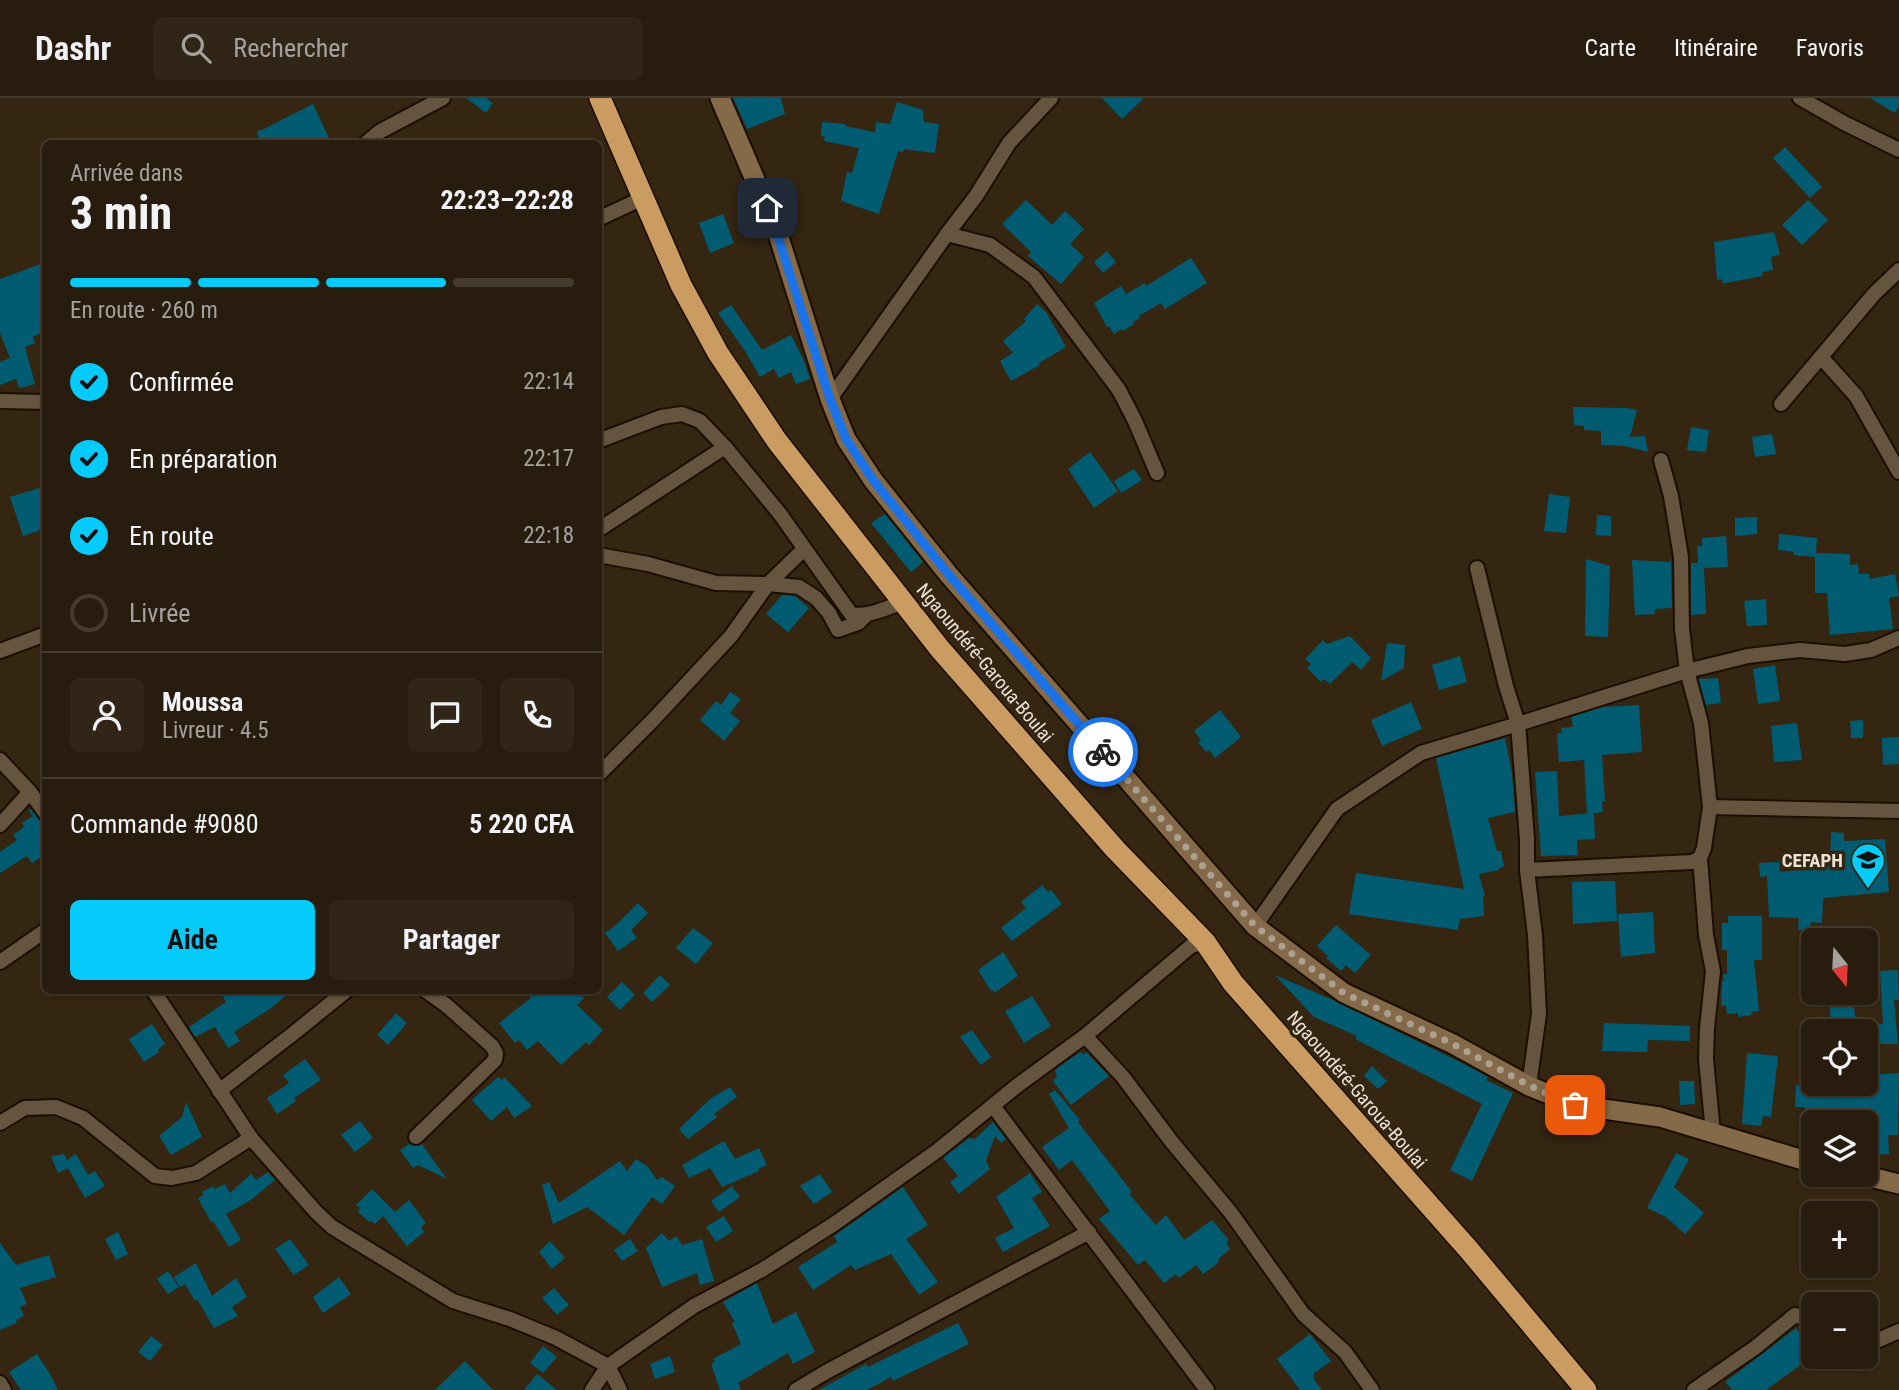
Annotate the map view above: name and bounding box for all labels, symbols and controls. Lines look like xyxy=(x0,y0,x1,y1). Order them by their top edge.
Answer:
search box xyxy=(153,17,643,80)
text: Dashr xyxy=(35,29,111,68)
icon: search xyxy=(177,29,215,67)
text: Rechercher xyxy=(233,33,348,63)
text: Carte xyxy=(1585,34,1636,62)
text: Itinéraire xyxy=(1674,34,1758,62)
text: Favoris xyxy=(1796,34,1864,62)
text: Arrivée dans xyxy=(70,160,183,187)
pin xyxy=(737,178,797,238)
text: 22:23–22:28 xyxy=(440,185,574,215)
text: 3 min xyxy=(70,186,172,240)
icon: home xyxy=(748,189,786,227)
text: En route · 260 m xyxy=(70,297,218,324)
icon: check xyxy=(70,363,108,401)
text: Confirmée xyxy=(129,367,234,397)
text: 22:14 xyxy=(523,368,574,395)
icon: check xyxy=(70,440,108,478)
text: En préparation xyxy=(129,444,278,474)
text: 22:17 xyxy=(523,445,574,472)
icon: check xyxy=(70,517,108,555)
text: En route xyxy=(129,521,214,551)
text: 22:18 xyxy=(523,522,574,549)
street label: Ngaoundéré-Garoua-Boulai xyxy=(912,579,1058,747)
text: Livrée xyxy=(129,598,191,628)
button: person xyxy=(70,678,144,752)
button: chat xyxy=(408,678,482,752)
button: phone xyxy=(500,678,574,752)
text: Moussa xyxy=(162,687,243,717)
text: Livreur · 4.5 xyxy=(162,717,269,744)
courier xyxy=(1068,717,1138,787)
icon: bike xyxy=(1084,733,1122,771)
text: Commande #9080 xyxy=(70,809,259,839)
text: 5 220 CFA xyxy=(469,809,574,839)
school or university icon: CEFAPH xyxy=(1849,841,1887,890)
place label: CEFAPH xyxy=(1782,849,1843,872)
button: Aide xyxy=(70,900,315,980)
button: Partager xyxy=(329,900,574,980)
north arrow xyxy=(1801,928,1878,1004)
map controls xyxy=(1801,928,1878,1369)
street label: Ngaoundéré-Garoua-Boulai xyxy=(1282,1007,1432,1173)
button: locate xyxy=(1801,1019,1878,1096)
pin xyxy=(1545,1075,1605,1135)
icon: bag xyxy=(1556,1086,1594,1124)
button: layers xyxy=(1801,1110,1878,1187)
button: + xyxy=(1801,1201,1878,1278)
button: − xyxy=(1801,1292,1878,1369)

